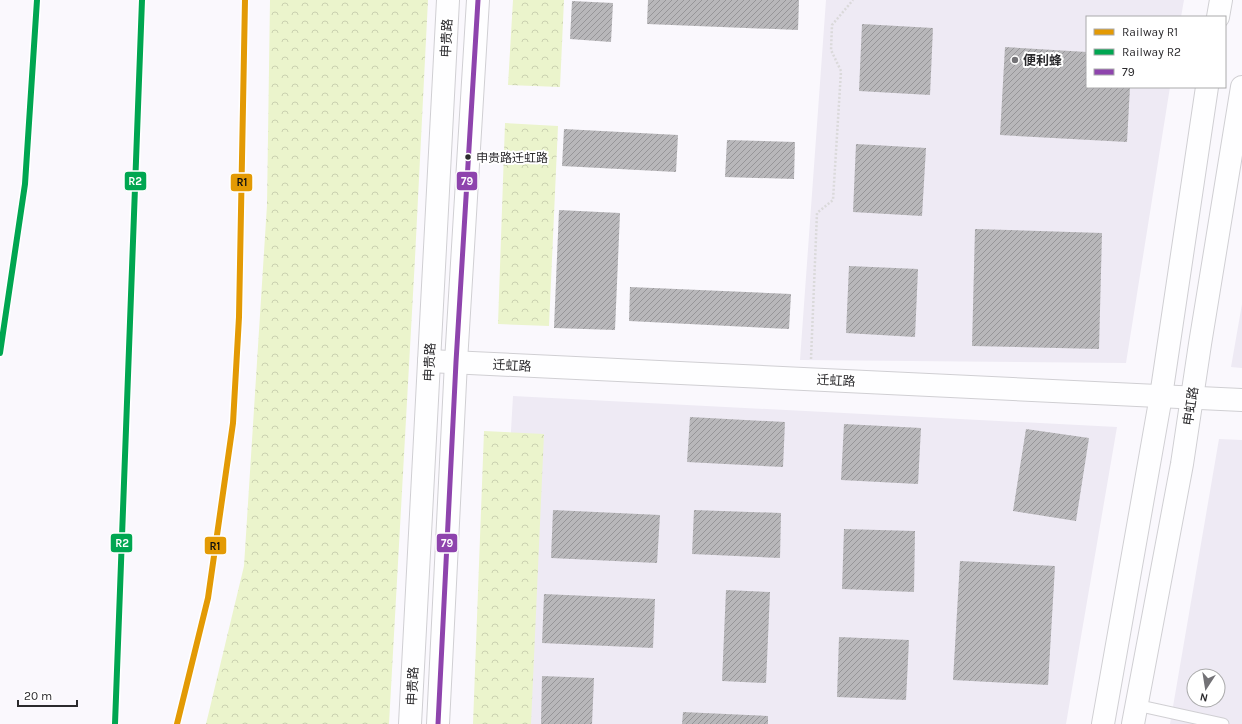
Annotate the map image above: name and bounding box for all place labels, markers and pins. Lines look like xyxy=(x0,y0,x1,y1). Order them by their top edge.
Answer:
place label: 便利蜂 xyxy=(1023,53,1062,68)
marker: 便利蜂 xyxy=(1010,55,1020,65)
place label: 申贵路迁虹路 xyxy=(476,151,548,165)
marker: 申贵路迁虹路 xyxy=(463,152,473,162)

